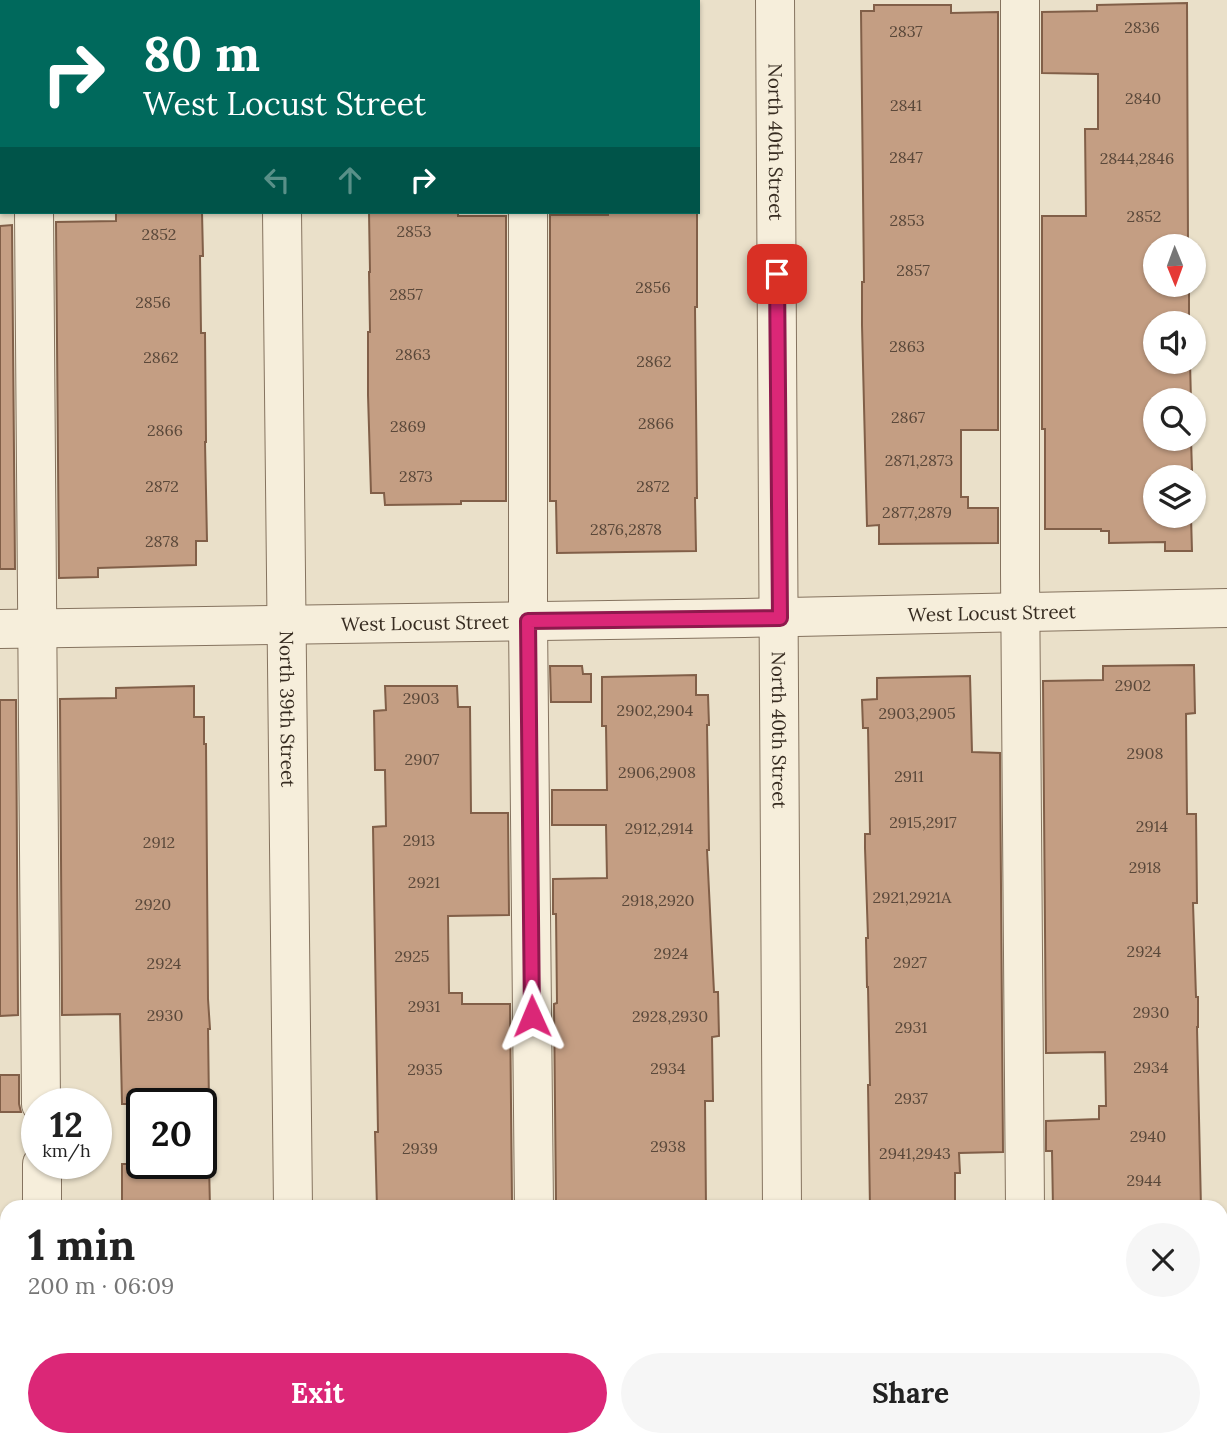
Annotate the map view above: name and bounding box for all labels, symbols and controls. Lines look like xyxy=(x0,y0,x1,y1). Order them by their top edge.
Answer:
house number: 2836 xyxy=(1124,17,1160,37)
house number: 2837 xyxy=(889,21,923,41)
text: 80 m xyxy=(143,22,260,84)
icon: right xyxy=(28,28,119,119)
street label: North 40th Street xyxy=(763,63,788,221)
text: West Locust Street xyxy=(143,83,426,124)
house number: 2840 xyxy=(1125,88,1161,108)
house number: 2841 xyxy=(890,95,922,115)
house number: 2847 xyxy=(889,147,923,167)
house number: 2844,2846 xyxy=(1100,148,1174,168)
icon: left xyxy=(258,161,296,199)
icon: ahead xyxy=(331,161,369,199)
icon: right xyxy=(404,161,442,199)
house number: 2852 xyxy=(1127,206,1161,226)
house number: 2853 xyxy=(889,210,925,230)
house number: 2853 xyxy=(396,221,432,241)
house number: 2852 xyxy=(142,224,176,244)
north arrow xyxy=(1143,234,1206,298)
map controls xyxy=(1143,234,1206,528)
pin xyxy=(747,244,807,304)
icon: arrive xyxy=(758,255,796,293)
house number: 2857 xyxy=(896,260,930,280)
house number: 2856 xyxy=(635,277,671,297)
house number: 2857 xyxy=(389,284,423,304)
house number: 2856 xyxy=(135,292,171,312)
button: sound xyxy=(1143,311,1206,374)
house number: 2863 xyxy=(889,336,925,356)
house number: 2863 xyxy=(395,344,431,364)
house number: 2862 xyxy=(143,347,179,367)
house number: 2862 xyxy=(636,351,672,371)
button: search xyxy=(1143,388,1206,451)
house number: 2867 xyxy=(891,407,926,427)
house number: 2866 xyxy=(638,413,674,433)
house number: 2869 xyxy=(390,416,426,436)
house number: 2866 xyxy=(147,420,183,440)
house number: 2871,2873 xyxy=(885,450,953,470)
button: layers xyxy=(1143,465,1206,528)
house number: 2873 xyxy=(399,466,433,486)
house number: 2872 xyxy=(145,476,179,496)
house number: 2872 xyxy=(636,476,670,496)
house number: 2877,2879 xyxy=(882,502,952,522)
house number: 2876,2878 xyxy=(590,519,662,539)
house number: 2878 xyxy=(145,531,179,551)
street label: West Locust Street xyxy=(907,599,1077,627)
street label: West Locust Street xyxy=(341,609,510,636)
street label: North 39th Street xyxy=(275,630,300,788)
street label: North 40th Street xyxy=(767,651,792,809)
house number: 2902 xyxy=(1115,675,1151,695)
house number: 2903 xyxy=(403,688,439,708)
house number: 2902,2904 xyxy=(617,700,694,720)
house number: 2903,2905 xyxy=(878,703,956,723)
house number: 2908 xyxy=(1127,743,1163,763)
house number: 2907 xyxy=(405,749,440,769)
house number: 2906,2908 xyxy=(618,762,696,782)
house number: 2911 xyxy=(894,766,924,786)
house number: 2915,2917 xyxy=(889,812,957,832)
house number: 2914 xyxy=(1136,816,1168,836)
house number: 2912,2914 xyxy=(625,818,694,838)
house number: 2913 xyxy=(403,830,435,850)
house number: 2912 xyxy=(143,832,175,852)
house number: 2918 xyxy=(1129,857,1161,877)
house number: 2921 xyxy=(408,872,440,892)
house number: 2921,2921A xyxy=(873,887,952,907)
house number: 2918,2920 xyxy=(621,890,695,910)
house number: 2920 xyxy=(135,894,171,914)
house number: 2924 xyxy=(1127,941,1162,961)
house number: 2924 xyxy=(654,943,689,963)
house number: 2925 xyxy=(394,946,430,966)
house number: 2927 xyxy=(893,952,928,972)
house number: 2924 xyxy=(147,953,182,973)
position arrow xyxy=(495,979,569,1053)
house number: 2931 xyxy=(408,996,440,1016)
house number: 2930 xyxy=(1133,1002,1169,1022)
house number: 2930 xyxy=(147,1005,183,1025)
house number: 2928,2930 xyxy=(632,1006,708,1026)
house number: 2931 xyxy=(895,1017,927,1037)
house number: 2934 xyxy=(1133,1057,1169,1077)
house number: 2934 xyxy=(650,1058,686,1078)
house number: 2935 xyxy=(407,1059,443,1079)
speed limit sign: 20 xyxy=(126,1088,217,1179)
house number: 2937 xyxy=(894,1088,928,1108)
text: 12 xyxy=(50,1102,83,1147)
house number: 2940 xyxy=(1130,1126,1166,1146)
house number: 2938 xyxy=(650,1136,686,1156)
house number: 2939 xyxy=(402,1138,438,1158)
text: km/h xyxy=(42,1139,91,1162)
house number: 2941,2943 xyxy=(879,1143,951,1163)
house number: 2944 xyxy=(1126,1170,1162,1190)
text: 1 min xyxy=(28,1218,135,1272)
button: close xyxy=(1126,1223,1200,1297)
text: 200 m · 06:09 xyxy=(28,1271,174,1300)
button: Exit xyxy=(28,1353,607,1433)
button: Share xyxy=(621,1353,1200,1433)

